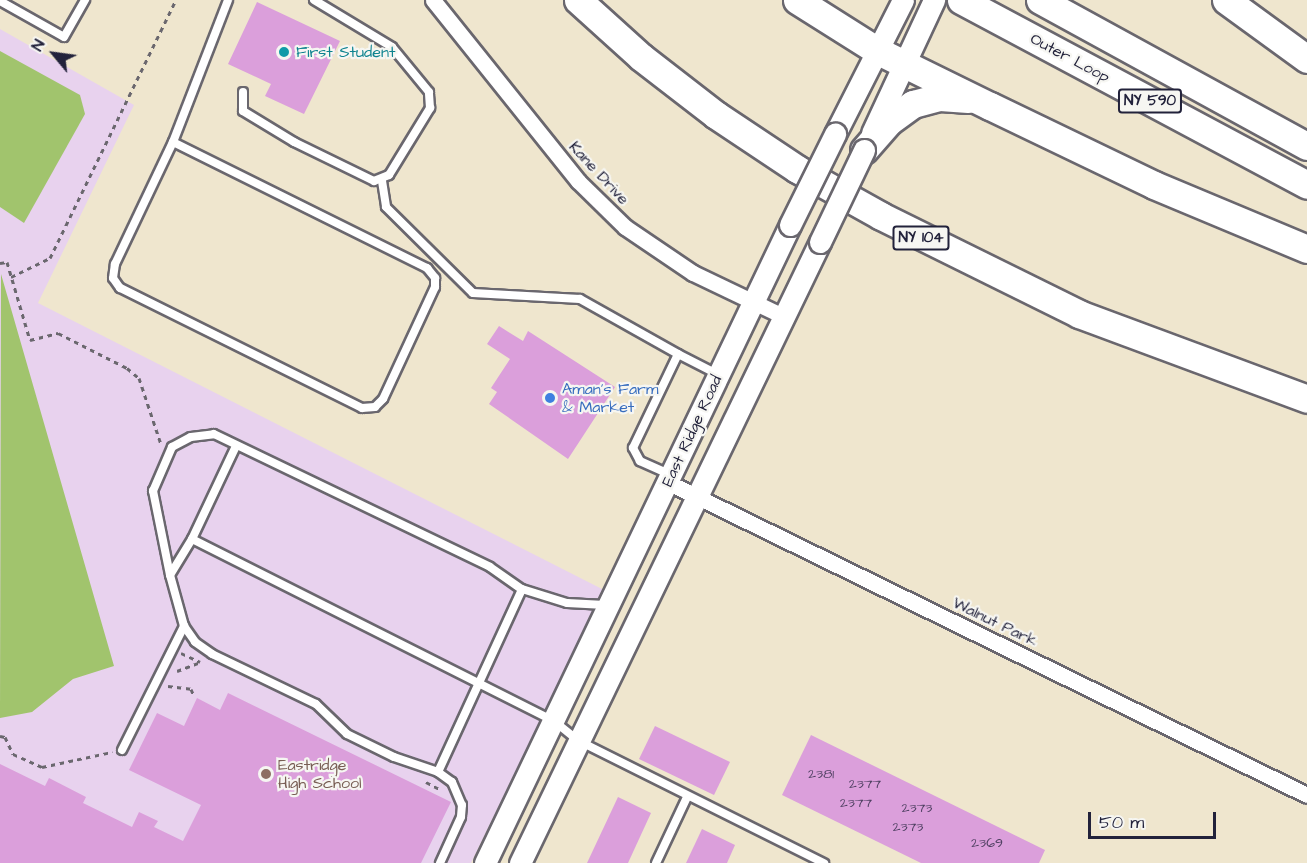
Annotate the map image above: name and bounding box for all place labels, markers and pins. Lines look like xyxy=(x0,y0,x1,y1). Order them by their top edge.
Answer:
place label: First Student xyxy=(296,42,395,62)
marker: First Student xyxy=(277,45,291,59)
place label: Aman's Farm & Market xyxy=(562,379,658,417)
marker: Aman's Farm & Market xyxy=(543,391,557,405)
place label: Eastridge High School xyxy=(278,755,362,793)
marker: Eastridge High School xyxy=(259,767,273,781)

